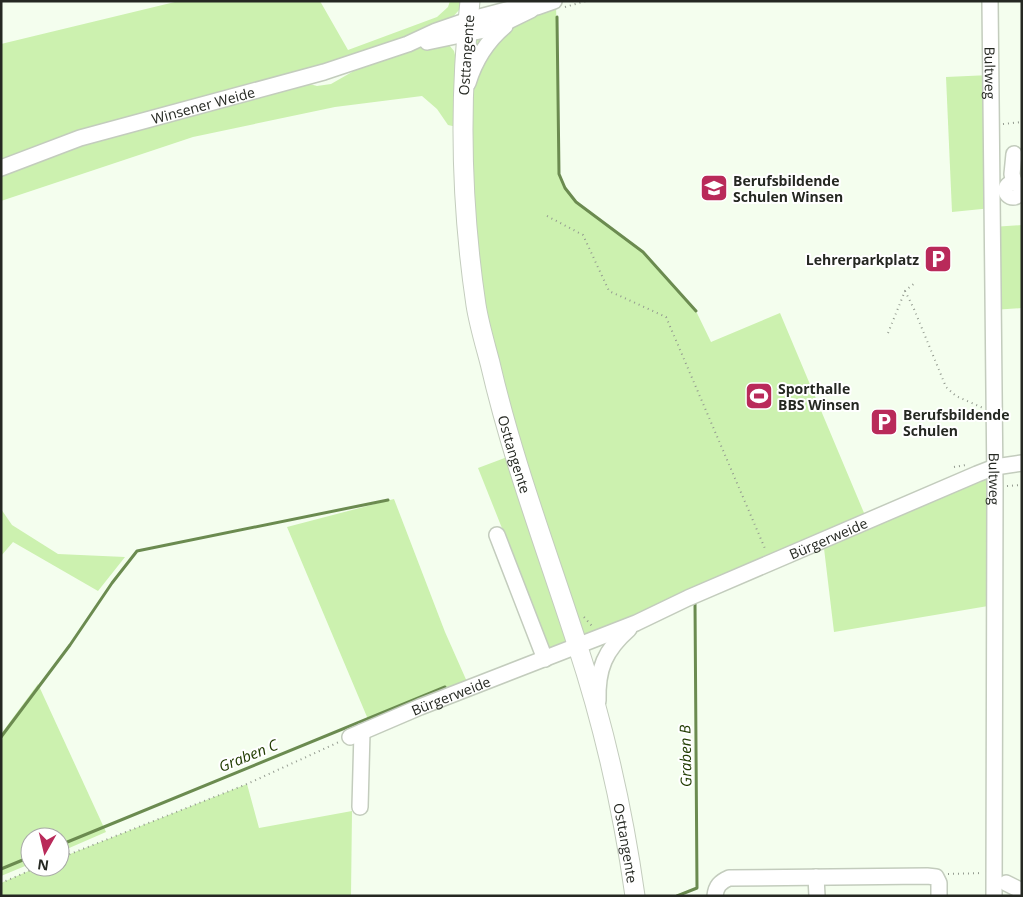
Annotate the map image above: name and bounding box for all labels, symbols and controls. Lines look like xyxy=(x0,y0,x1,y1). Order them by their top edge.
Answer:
street label: Osttangente xyxy=(454,14,478,96)
street label: Bultweg xyxy=(981,47,1001,100)
street label: Winsener Weide xyxy=(149,82,257,128)
place label: Berufsbildende Schulen Winsen xyxy=(733,171,843,206)
school or university icon: Berufsbildende Schulen Winsen xyxy=(699,173,729,203)
parking icon: Lehrerparkplatz xyxy=(923,244,953,274)
place label: Lehrerparkplatz xyxy=(806,250,919,269)
place label: Sporthalle BBS Winsen xyxy=(778,379,860,414)
sports icon: Sporthalle BBS Winsen xyxy=(744,381,774,411)
place label: Berufsbildende Schulen xyxy=(903,405,1009,440)
parking icon: Berufsbildende Schulen xyxy=(869,407,899,437)
street label: Osttangente xyxy=(494,413,536,496)
street label: Bultweg xyxy=(985,453,1005,506)
street label: Bürgerweide xyxy=(786,513,870,563)
street label: Bürgerweide xyxy=(408,671,493,719)
water label: Graben B xyxy=(674,725,696,787)
water label: Graben C xyxy=(215,734,282,776)
street label: Osttangente xyxy=(610,801,643,884)
north arrow xyxy=(20,827,70,877)
text: N xyxy=(36,855,50,876)

